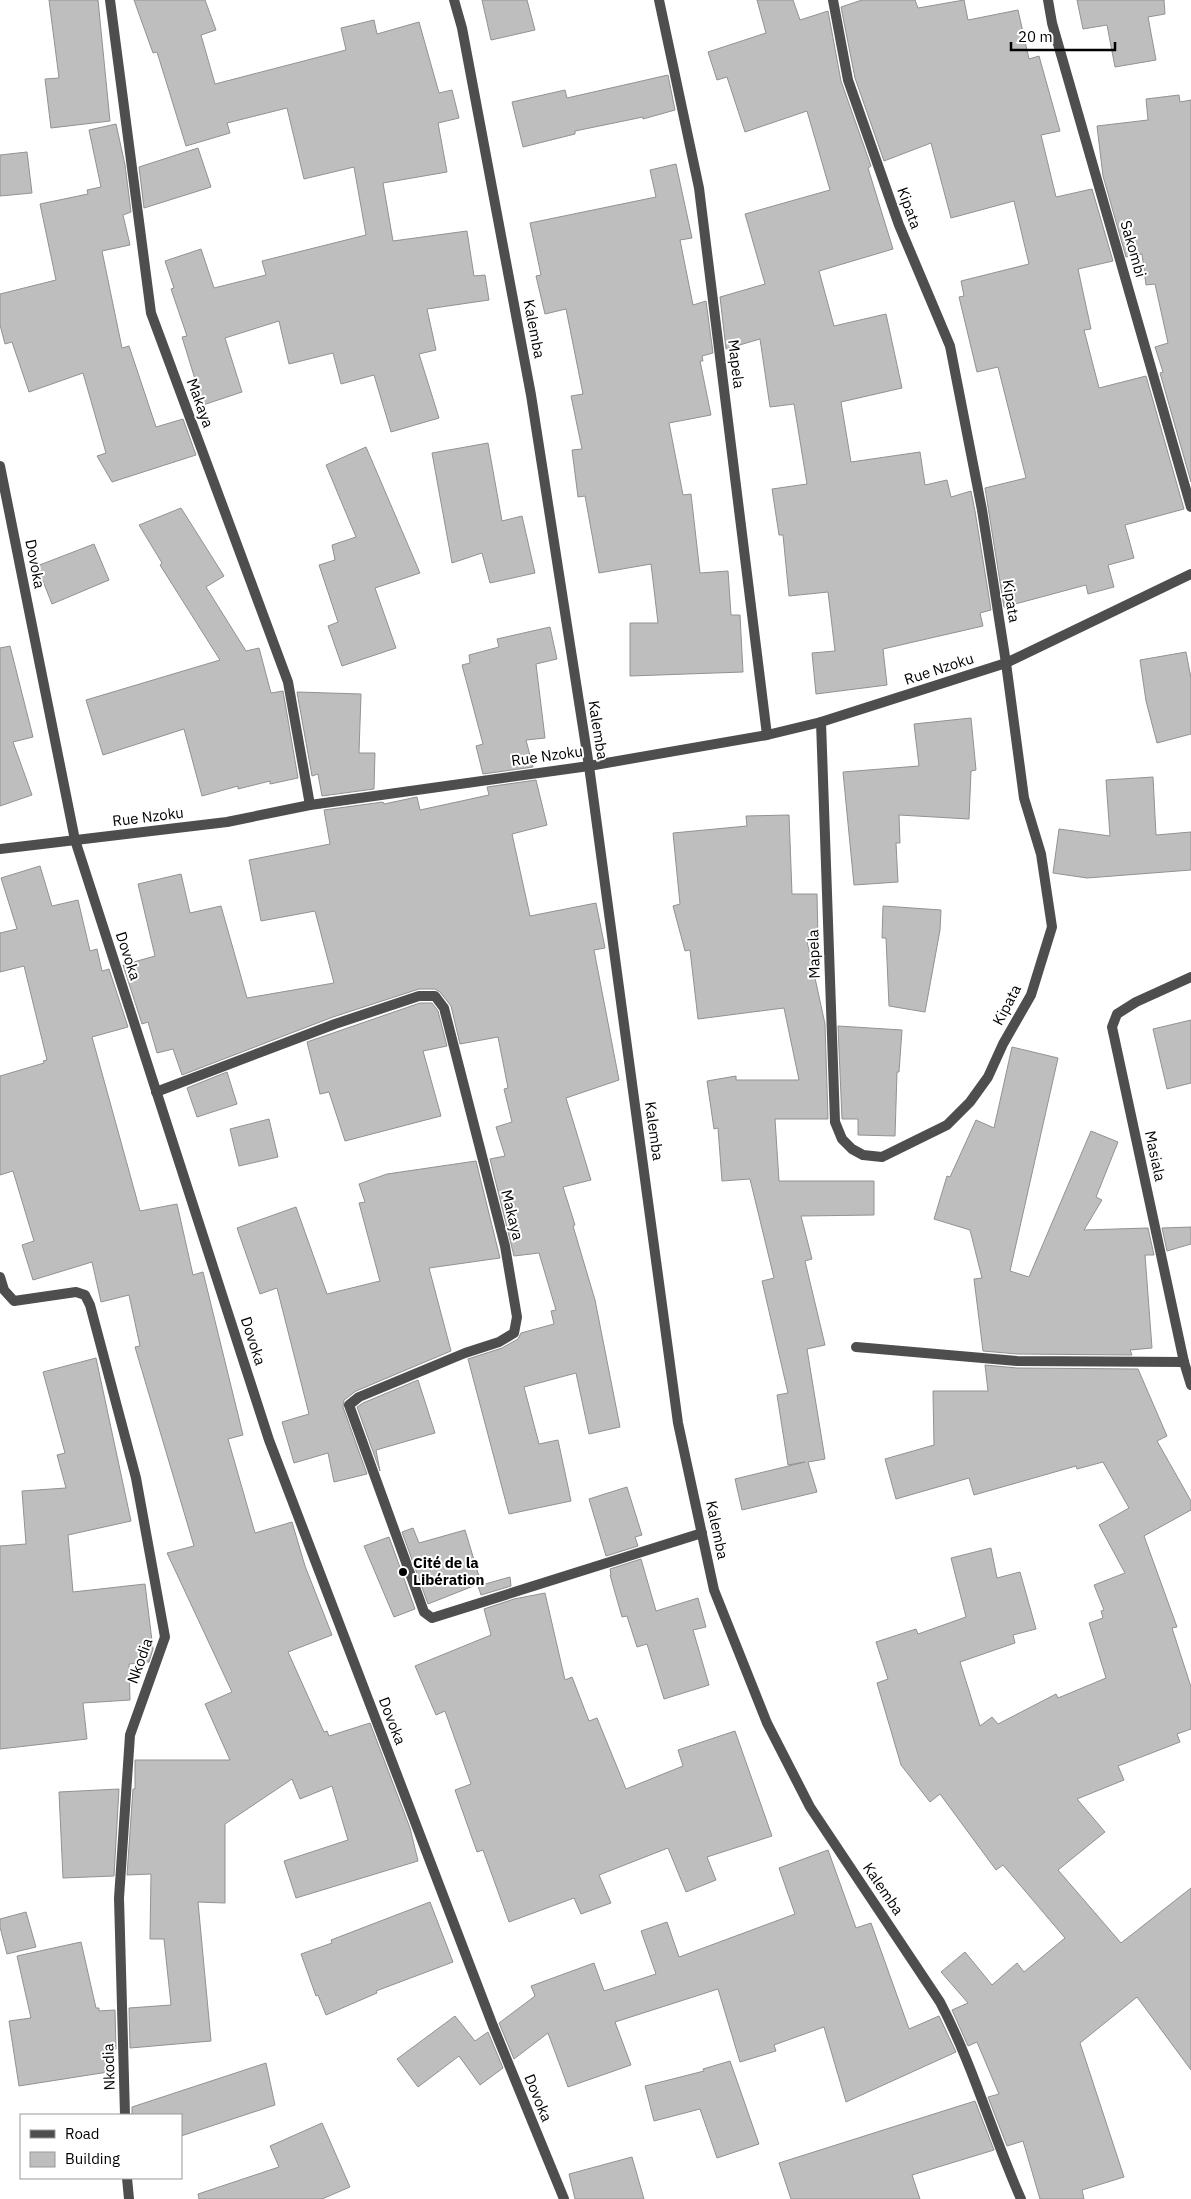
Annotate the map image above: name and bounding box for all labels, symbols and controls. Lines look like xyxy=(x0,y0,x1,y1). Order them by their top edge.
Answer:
scale bar xyxy=(1011,20,1115,52)
text: 20 m xyxy=(1018,27,1053,46)
street label: Kipata xyxy=(893,184,926,231)
street label: Sakombi xyxy=(1116,218,1151,280)
street label: Kalemba xyxy=(519,298,549,360)
street label: Mapela xyxy=(724,338,749,390)
street label: Makaya xyxy=(183,376,218,430)
street label: Dovoka xyxy=(21,538,50,590)
street label: Kipata xyxy=(999,578,1024,624)
street label: Rue Nzoku xyxy=(902,648,976,689)
street label: Kalemba xyxy=(584,699,613,761)
street label: Rue Nzoku xyxy=(510,741,584,770)
street label: Rue Nzoku xyxy=(111,803,185,830)
street label: Dovoka xyxy=(112,929,145,982)
street label: Mapela xyxy=(803,929,824,979)
street label: Kipata xyxy=(988,981,1025,1028)
street label: Kalemba xyxy=(641,1100,668,1162)
street label: Masiala xyxy=(1141,1129,1170,1183)
street label: Makaya xyxy=(497,1188,528,1242)
street label: Dovoka xyxy=(237,1314,270,1367)
street label: Kalemba xyxy=(702,1499,733,1561)
place label: Cité de la Libération xyxy=(413,1553,485,1589)
marker: Cité de la Libération xyxy=(397,1566,409,1578)
street label: Nkodia xyxy=(123,1635,157,1686)
street label: Dovoka xyxy=(375,1694,410,1747)
street label: Kalemba xyxy=(859,1859,908,1919)
street label: Nkodia xyxy=(98,2043,119,2091)
street label: Dovoka xyxy=(520,2071,557,2124)
legend xyxy=(20,2114,182,2179)
text: Road xyxy=(65,2124,100,2143)
text: Building xyxy=(65,2149,120,2168)

